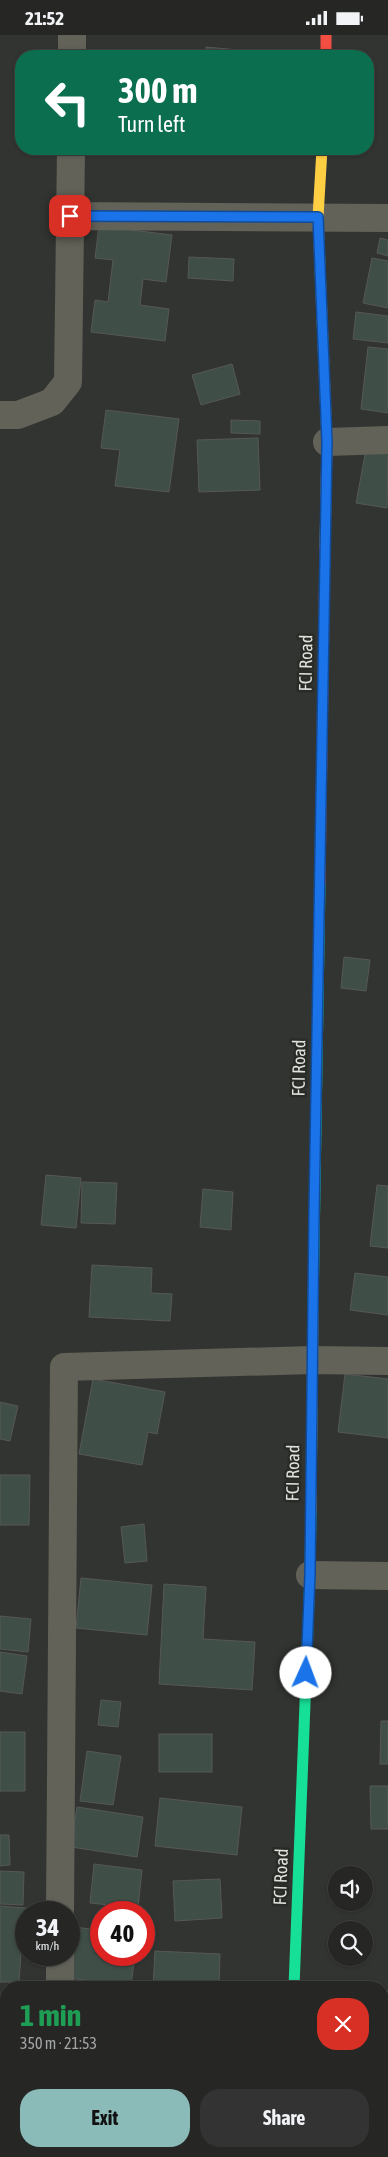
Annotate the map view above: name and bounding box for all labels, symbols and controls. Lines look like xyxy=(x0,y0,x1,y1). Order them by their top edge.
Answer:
text: 21:52 xyxy=(25,7,64,29)
icon: left xyxy=(35,70,100,135)
text: 300 m xyxy=(118,70,197,110)
text: Turn left xyxy=(118,111,185,137)
pin xyxy=(49,195,91,237)
icon: arrive xyxy=(56,202,84,230)
street label: FCI Road xyxy=(295,634,316,692)
street label: FCI Road xyxy=(288,1039,309,1097)
street label: FCI Road xyxy=(282,1444,303,1502)
position arrow xyxy=(279,1646,331,1698)
street label: FCI Road xyxy=(269,1848,292,1906)
map controls xyxy=(328,1866,373,1966)
button: sound xyxy=(328,1866,373,1911)
speed limit sign: 40 xyxy=(90,1901,155,1966)
text: 34 xyxy=(36,1913,59,1941)
button: search xyxy=(328,1921,373,1966)
text: km/h xyxy=(36,1939,59,1953)
text: 1 min xyxy=(20,1998,81,2032)
button: close xyxy=(317,1998,369,2050)
text: 350 m · 21:53 xyxy=(20,2034,97,2052)
button: Exit xyxy=(20,2089,190,2147)
button: Share xyxy=(200,2089,369,2147)

